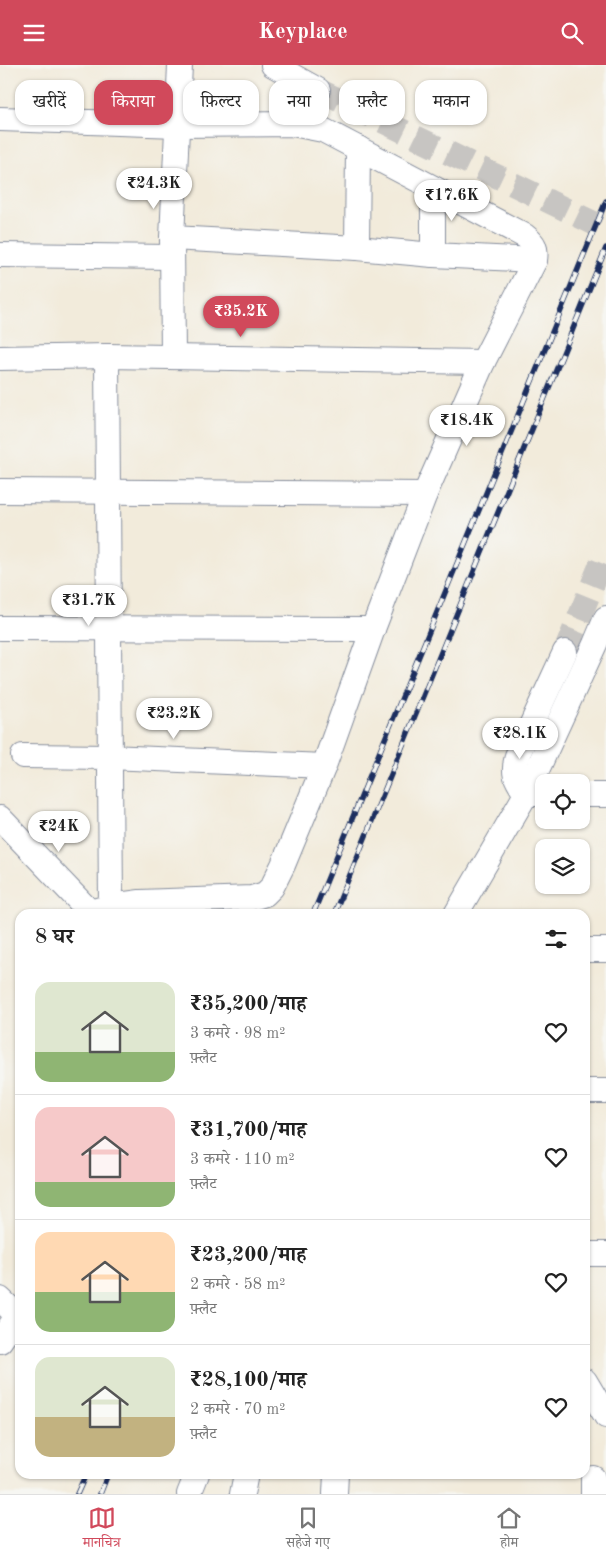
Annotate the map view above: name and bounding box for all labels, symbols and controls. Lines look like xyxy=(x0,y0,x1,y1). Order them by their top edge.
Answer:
icon: menu xyxy=(20,19,48,47)
icon: search xyxy=(558,19,586,47)
text: Keyplace xyxy=(258,21,348,43)
chip: खरीदें xyxy=(15,80,84,125)
chip: किराया xyxy=(94,80,173,125)
chip: फ़िल्टर xyxy=(183,80,259,125)
chip: नया xyxy=(269,80,329,125)
chip: फ़्लैट xyxy=(339,80,405,125)
chip: मकान xyxy=(415,80,487,125)
pin: ₹24.3K xyxy=(113,167,195,210)
text: ₹24.3K xyxy=(127,176,181,192)
pin: ₹17.6K xyxy=(411,179,493,222)
text: ₹17.6K xyxy=(425,188,479,204)
pin: ₹35.2K xyxy=(200,295,282,338)
text: ₹35.2K xyxy=(214,304,268,320)
pin: ₹18.4K xyxy=(426,405,508,447)
text: ₹18.4K xyxy=(440,413,494,429)
pin: ₹31.7K xyxy=(48,585,130,627)
text: ₹31.7K xyxy=(62,593,116,609)
pin: ₹23.2K xyxy=(133,697,215,740)
text: ₹23.2K xyxy=(147,706,201,722)
pin: ₹28.1K xyxy=(479,717,561,760)
text: ₹28.1K xyxy=(493,726,547,742)
map controls xyxy=(535,774,590,894)
button: locate xyxy=(535,774,590,829)
pin: ₹24K xyxy=(29,811,89,853)
text: ₹24K xyxy=(39,819,79,835)
button: layers xyxy=(535,839,590,894)
icon: filters xyxy=(542,925,570,953)
text: 8 घर xyxy=(35,927,74,948)
text: ₹35,200/माह xyxy=(190,994,307,1015)
icon: home xyxy=(75,1002,135,1062)
icon: heart xyxy=(542,1018,570,1046)
text: 3 कमरे · 98 m² xyxy=(190,1026,285,1042)
text: फ़्लैट xyxy=(190,1051,217,1067)
text: ₹31,700/माह xyxy=(190,1120,307,1141)
icon: home xyxy=(75,1127,135,1187)
icon: heart xyxy=(542,1143,570,1171)
text: 3 कमरे · 110 m² xyxy=(190,1152,295,1168)
text: फ़्लैट xyxy=(190,1177,217,1193)
text: ₹23,200/माह xyxy=(190,1245,307,1266)
icon: home xyxy=(75,1252,135,1312)
icon: heart xyxy=(542,1268,570,1296)
text: 2 कमरे · 58 m² xyxy=(190,1277,285,1293)
text: फ़्लैट xyxy=(190,1302,217,1318)
text: ₹28,100/माह xyxy=(190,1370,307,1391)
icon: home xyxy=(75,1377,135,1437)
icon: heart xyxy=(542,1393,570,1421)
text: 2 कमरे · 70 m² xyxy=(190,1402,285,1418)
text: फ़्लैट xyxy=(190,1427,217,1443)
tab: मानचित्र xyxy=(83,1504,121,1556)
tab: सहेजे गए xyxy=(286,1504,330,1556)
tab: होम xyxy=(495,1504,523,1556)

